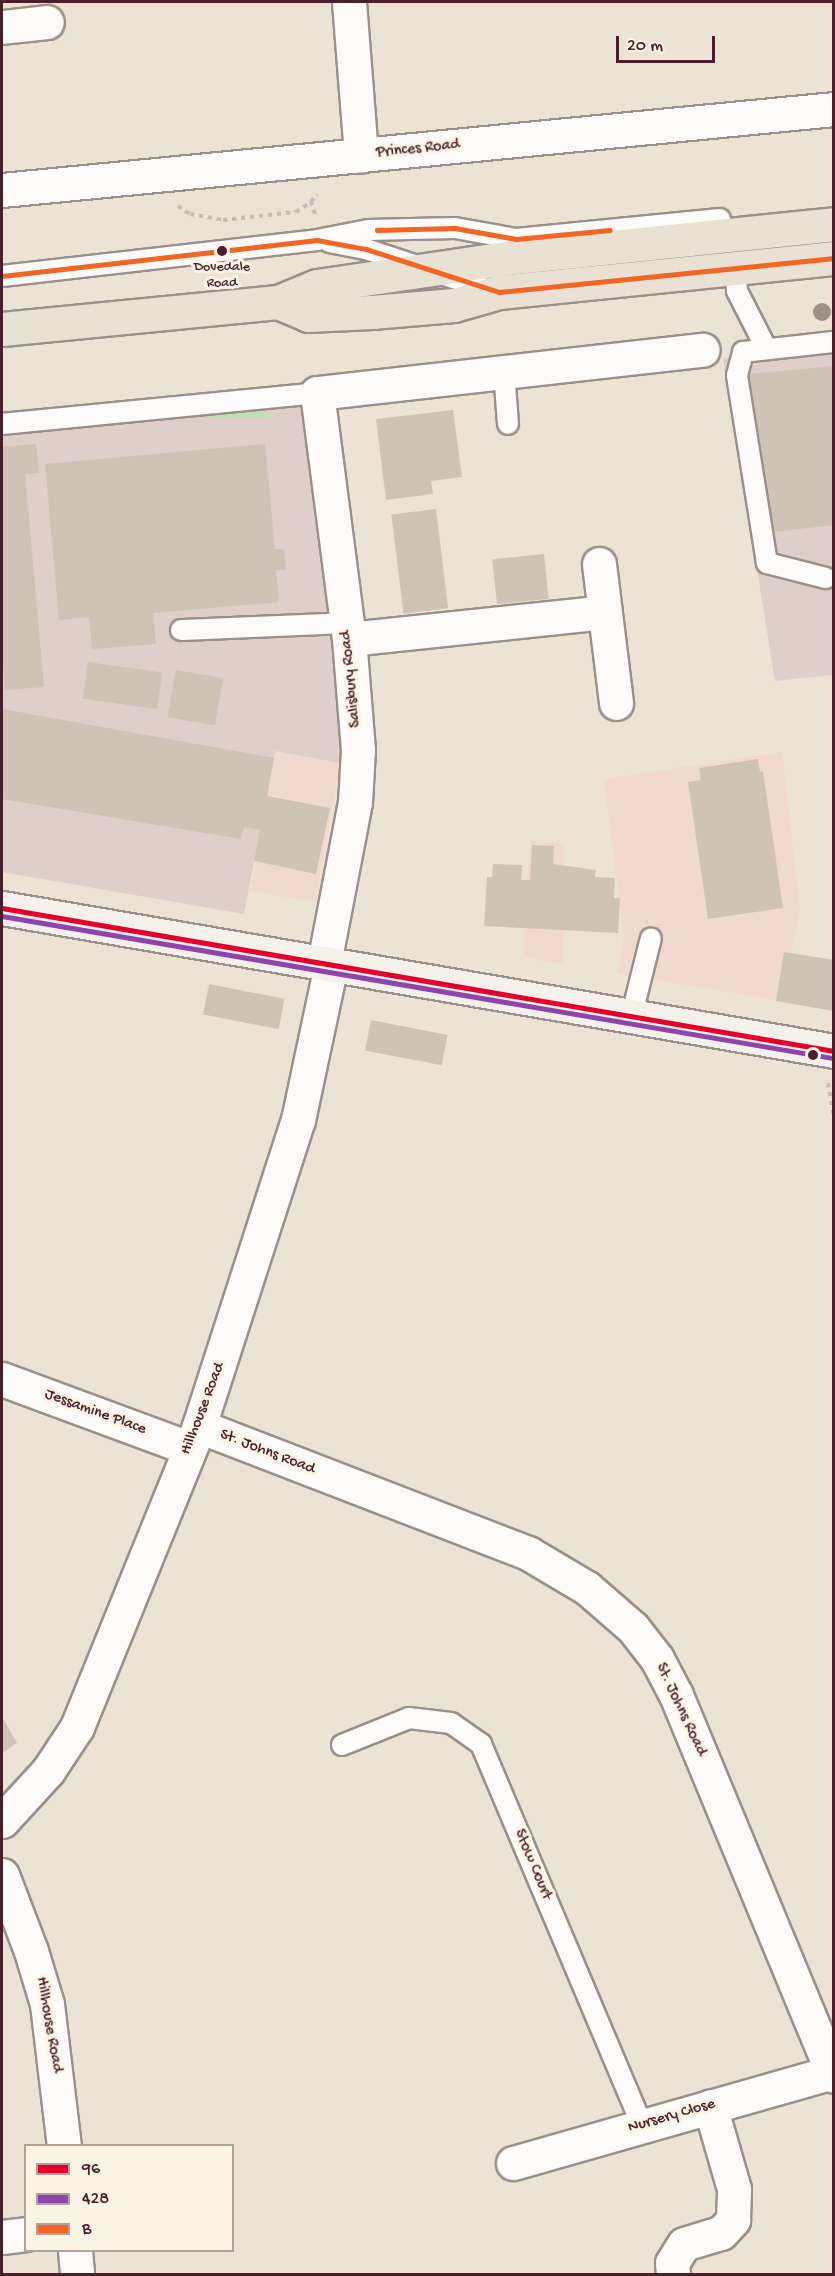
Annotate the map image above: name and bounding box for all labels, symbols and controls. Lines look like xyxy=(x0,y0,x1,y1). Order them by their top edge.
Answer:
scale bar xyxy=(619,24,718,62)
text: 20 m xyxy=(627,36,663,57)
street label: Princes Road xyxy=(375,136,461,164)
marker: Dovedale Road xyxy=(216,245,228,257)
place label: Dovedale Road xyxy=(194,260,250,292)
street label: Salisbury Road xyxy=(337,630,367,728)
unlabelled marker xyxy=(807,1049,819,1061)
street label: Hillhouse Road xyxy=(178,1360,230,1458)
street label: Jessamine Place xyxy=(42,1386,148,1440)
street label: St. Johns Road xyxy=(217,1426,317,1480)
street label: St. Johns Road xyxy=(650,1660,710,1760)
street label: Stow Court xyxy=(508,1827,556,1903)
street label: Hillhouse Road xyxy=(30,1976,66,2074)
street label: Nursery Close xyxy=(626,2095,718,2139)
legend xyxy=(24,2144,234,2252)
text: 96 xyxy=(82,2159,100,2180)
text: 428 xyxy=(82,2189,109,2210)
text: B xyxy=(82,2219,91,2240)

